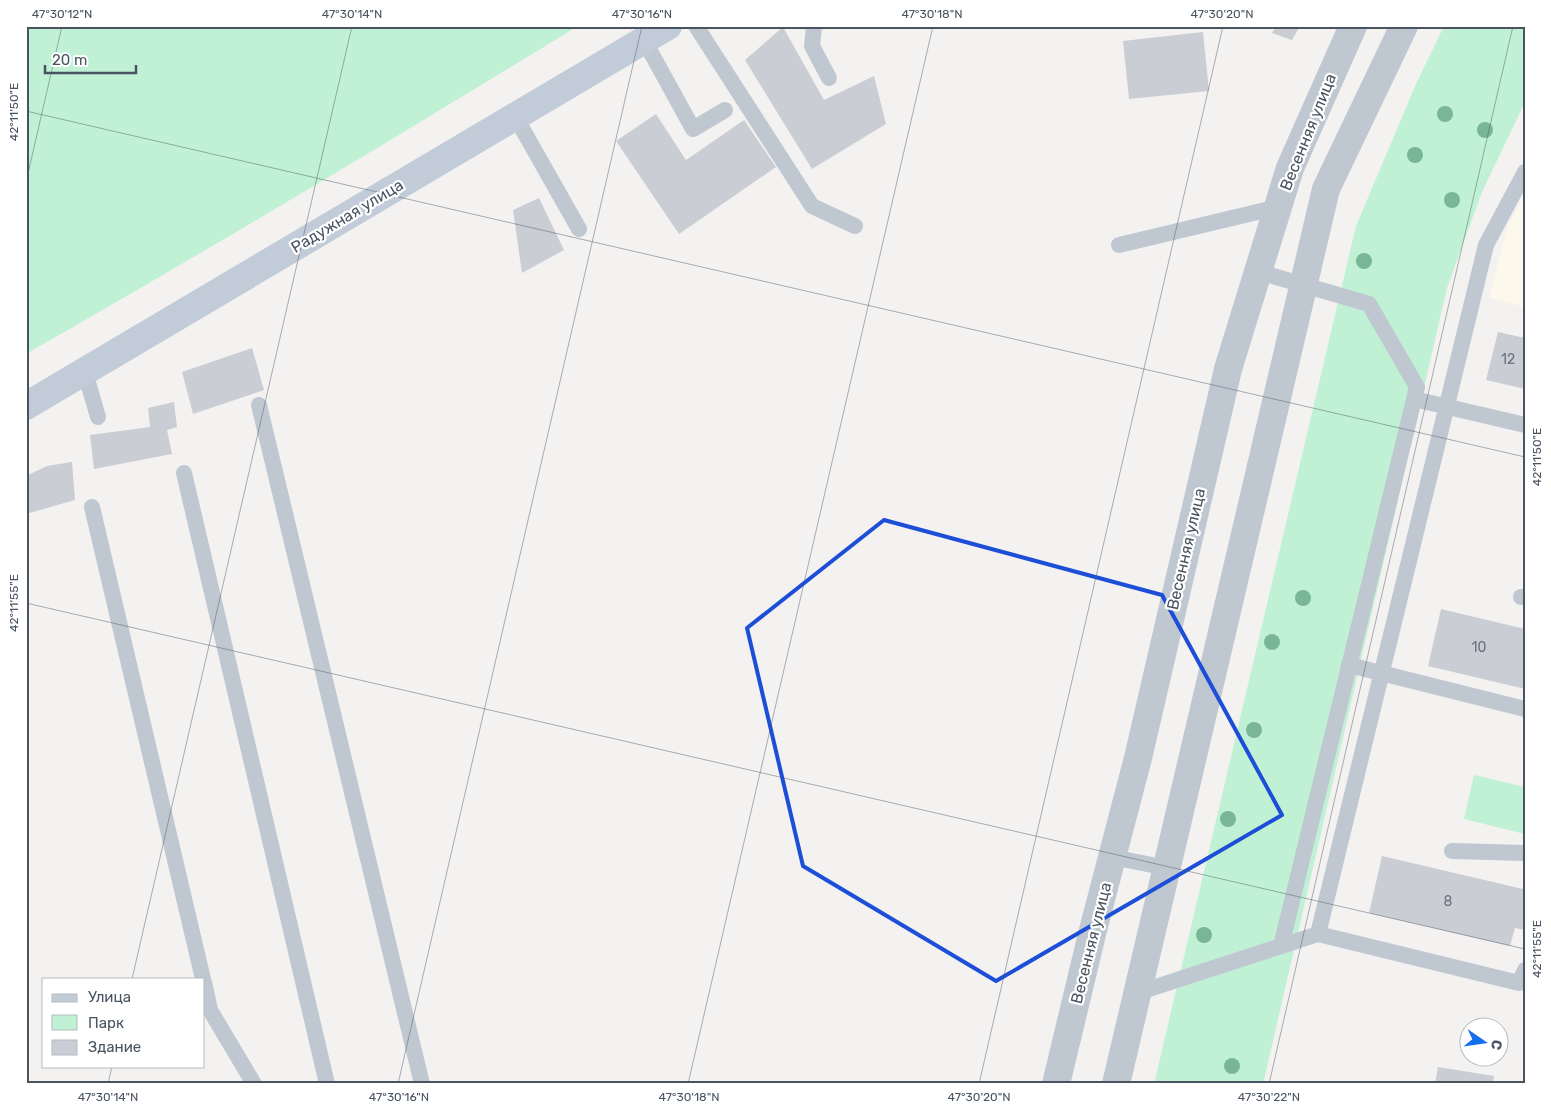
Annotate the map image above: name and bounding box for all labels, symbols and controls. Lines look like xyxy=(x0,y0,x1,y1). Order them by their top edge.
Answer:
text: 47°30'12"N xyxy=(32,7,92,21)
text: 47°30'14"N xyxy=(322,7,382,21)
text: 47°30'16"N xyxy=(612,7,672,21)
text: 47°30'18"N xyxy=(901,7,963,21)
text: 47°30'20"N xyxy=(1191,7,1254,21)
scale bar xyxy=(45,42,136,74)
text: 20 m xyxy=(52,51,87,69)
street label: Весенняя улица xyxy=(1276,71,1340,193)
text: 42°11'50"E xyxy=(7,83,21,141)
street label: Радужная улица xyxy=(287,175,407,257)
house number: 12 xyxy=(1501,351,1515,368)
text: 42°11'50"E xyxy=(1530,428,1544,486)
street label: Весенняя улица xyxy=(1163,486,1209,612)
text: 42°11'55"E xyxy=(7,574,21,632)
house number: 10 xyxy=(1472,639,1487,656)
street label: Весенняя улица xyxy=(1067,880,1115,1006)
house number: 8 xyxy=(1444,893,1453,910)
text: 42°11'55"E xyxy=(1530,920,1544,978)
legend xyxy=(42,978,205,1068)
text: Улица xyxy=(88,988,131,1006)
text: Парк xyxy=(88,1014,124,1032)
north arrow xyxy=(1458,1018,1508,1068)
text: Здание xyxy=(88,1038,141,1056)
text: С xyxy=(1487,1038,1506,1052)
text: 47°30'14"N xyxy=(78,1090,138,1104)
text: 47°30'16"N xyxy=(369,1090,429,1104)
text: 47°30'18"N xyxy=(658,1090,720,1104)
text: 47°30'20"N xyxy=(948,1090,1011,1104)
text: 47°30'22"N xyxy=(1238,1090,1300,1104)

